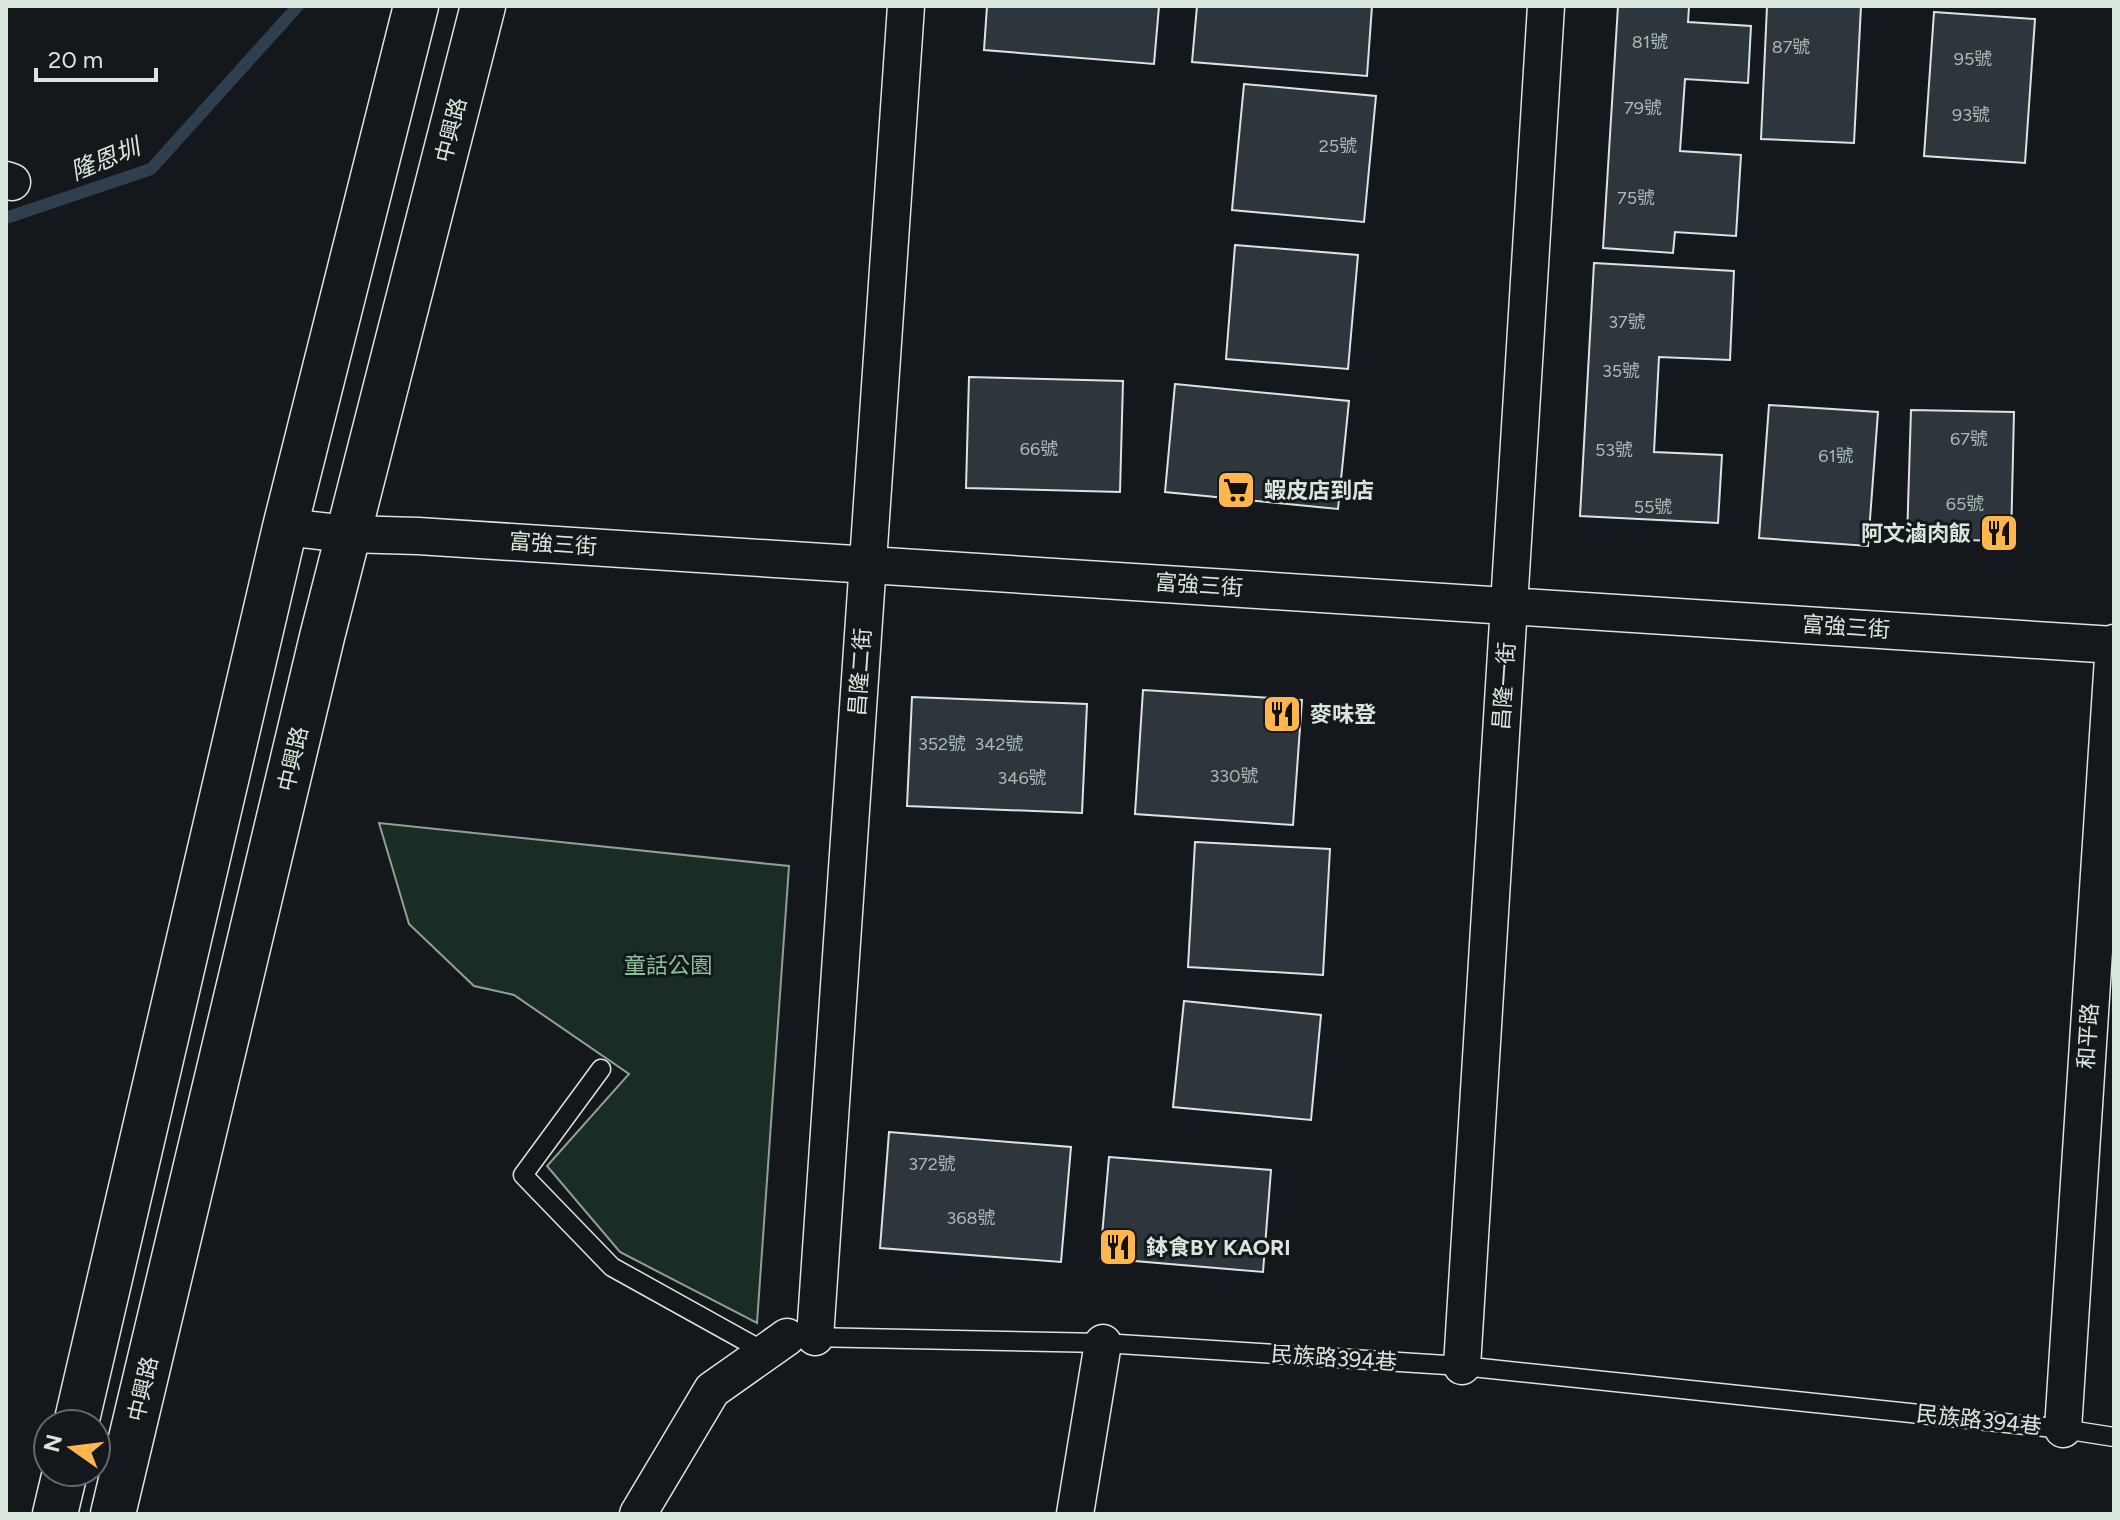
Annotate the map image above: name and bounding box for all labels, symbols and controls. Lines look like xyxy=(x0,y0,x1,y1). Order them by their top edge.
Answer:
house number: 81號 xyxy=(1632,31,1668,53)
scale bar xyxy=(36,32,156,82)
house number: 87號 xyxy=(1772,36,1810,58)
text: 20 m xyxy=(48,45,103,74)
house number: 95號 xyxy=(1954,48,1992,70)
street label: 中興路 xyxy=(430,95,472,165)
house number: 79號 xyxy=(1624,97,1662,119)
house number: 93號 xyxy=(1952,104,1990,126)
water label: 隆恩圳 xyxy=(66,131,147,186)
house number: 25號 xyxy=(1319,135,1357,157)
house number: 75號 xyxy=(1617,187,1655,209)
house number: 37號 xyxy=(1608,311,1646,333)
house number: 35號 xyxy=(1602,360,1640,382)
house number: 67號 xyxy=(1950,428,1988,450)
house number: 66號 xyxy=(1020,438,1058,460)
house number: 53號 xyxy=(1595,439,1633,461)
house number: 61號 xyxy=(1818,445,1854,467)
supermarket icon: 蝦皮店到店 xyxy=(1215,469,1257,511)
place label: 蝦皮店到店 xyxy=(1264,477,1374,504)
house number: 65號 xyxy=(1946,493,1984,515)
house number: 55號 xyxy=(1634,496,1672,518)
restaurant icon: 阿文滷肉飯 xyxy=(1978,512,2020,554)
place label: 阿文滷肉飯 xyxy=(1861,520,1971,547)
street label: 富強三街 xyxy=(508,527,598,561)
street label: 富強三街 xyxy=(1154,568,1244,602)
street label: 富強三街 xyxy=(1801,610,1891,644)
street label: 昌隆二街 xyxy=(843,627,877,717)
street label: 昌隆一街 xyxy=(1487,641,1521,731)
restaurant icon: 麥味登 xyxy=(1261,693,1303,735)
place label: 麥味登 xyxy=(1310,701,1376,728)
street label: 中興路 xyxy=(272,724,314,794)
house number: 352號 xyxy=(918,733,966,755)
house number: 342號 xyxy=(974,733,1024,755)
house number: 330號 xyxy=(1209,765,1259,787)
house number: 346號 xyxy=(997,767,1047,789)
park label: 童話公園 xyxy=(624,952,712,979)
street label: 和平路 xyxy=(2072,1002,2104,1070)
house number: 372號 xyxy=(908,1153,956,1175)
house number: 368號 xyxy=(946,1207,996,1229)
restaurant icon: 鉢食BY KAORI xyxy=(1097,1226,1139,1268)
place label: 鉢食BY KAORI xyxy=(1146,1234,1291,1261)
street label: 民族路394巷 xyxy=(1270,1340,1398,1376)
street label: 中興路 xyxy=(122,1354,164,1424)
street label: 民族路394巷 xyxy=(1915,1400,2043,1440)
north arrow xyxy=(32,1408,112,1488)
text: N xyxy=(38,1432,68,1455)

